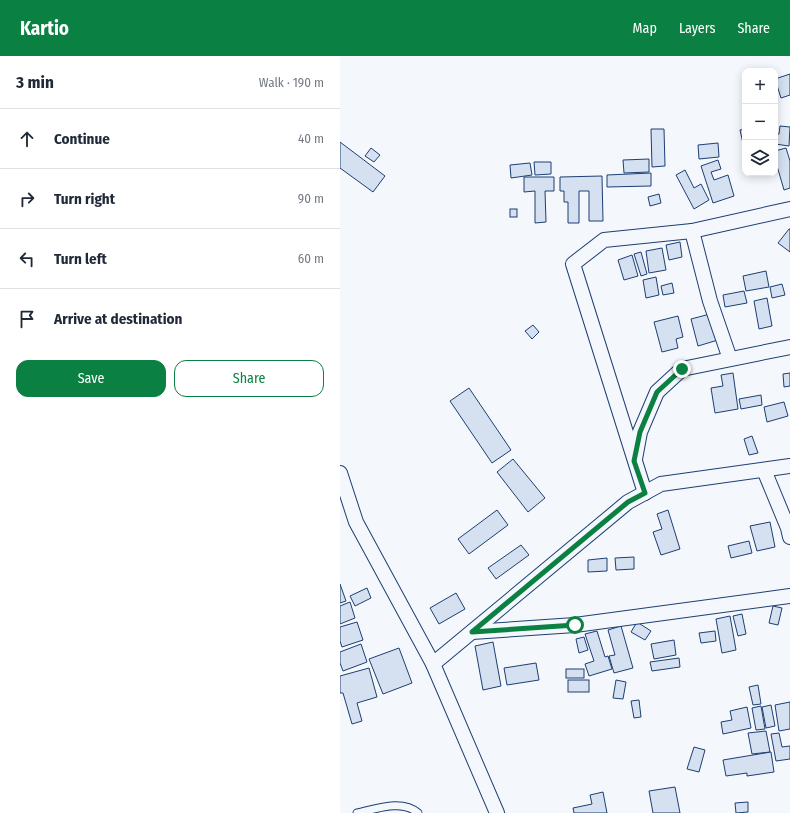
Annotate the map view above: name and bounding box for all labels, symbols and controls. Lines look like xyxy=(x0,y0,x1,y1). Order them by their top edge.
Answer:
text: Kartio xyxy=(20,17,69,40)
text: Map xyxy=(633,20,657,37)
text: Layers xyxy=(679,20,715,37)
text: Share xyxy=(737,20,770,37)
map controls xyxy=(742,68,778,176)
button: + xyxy=(742,68,778,104)
text: 3 min xyxy=(16,72,54,93)
text: Walk · 190 m xyxy=(259,75,324,90)
button: − xyxy=(742,104,778,140)
icon: ahead xyxy=(16,128,38,150)
text: Continue xyxy=(54,130,110,148)
text: 40 m xyxy=(298,131,324,146)
button: layers xyxy=(742,140,778,176)
icon: right xyxy=(16,188,38,210)
text: Turn right xyxy=(54,190,115,208)
text: 90 m xyxy=(298,191,324,206)
icon: left xyxy=(16,248,38,270)
text: Turn left xyxy=(54,250,107,268)
text: 60 m xyxy=(298,251,324,266)
icon: arrive xyxy=(16,308,38,330)
text: Arrive at destination xyxy=(54,310,182,328)
button: Save xyxy=(16,360,166,397)
button: Share xyxy=(174,360,324,397)
route end xyxy=(673,360,691,378)
route start xyxy=(566,616,584,634)

